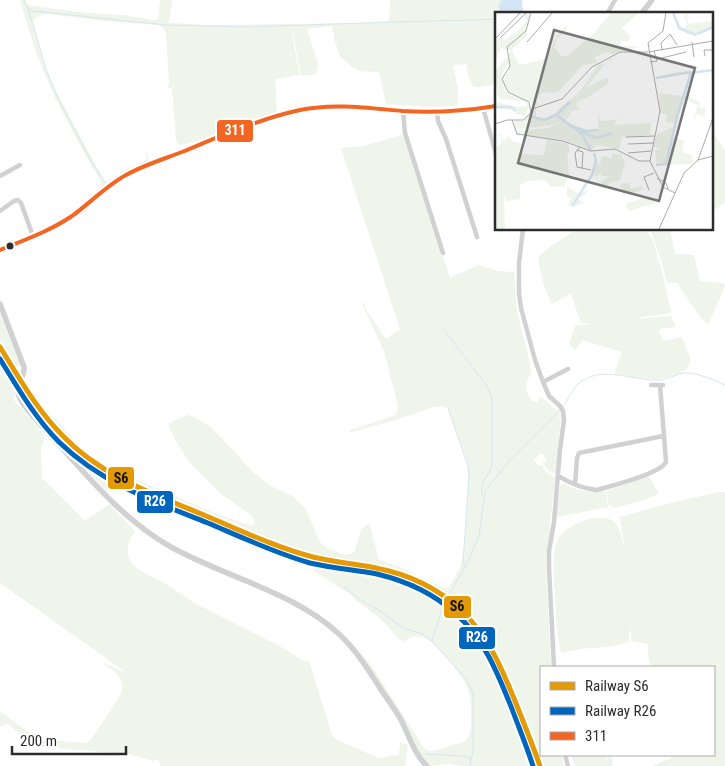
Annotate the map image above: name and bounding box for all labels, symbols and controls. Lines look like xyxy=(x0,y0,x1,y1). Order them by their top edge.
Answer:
inset map xyxy=(495,12,712,230)
line badge: 311 xyxy=(216,119,254,143)
text: 311 xyxy=(224,122,246,138)
unlabelled marker xyxy=(5,241,15,251)
line badge: S6 xyxy=(107,466,135,490)
text: S6 xyxy=(114,470,128,486)
line badge: R26 xyxy=(136,490,174,514)
text: R26 xyxy=(144,493,166,509)
line badge: S6 xyxy=(443,595,472,619)
text: S6 xyxy=(450,598,464,614)
line badge: R26 xyxy=(458,626,496,650)
text: R26 xyxy=(466,629,488,645)
legend xyxy=(540,666,715,756)
text: Railway S6 xyxy=(585,677,649,695)
text: Railway R26 xyxy=(585,702,656,720)
scale bar xyxy=(12,724,126,756)
text: 311 xyxy=(585,727,607,745)
text: 200 m xyxy=(20,732,57,750)

